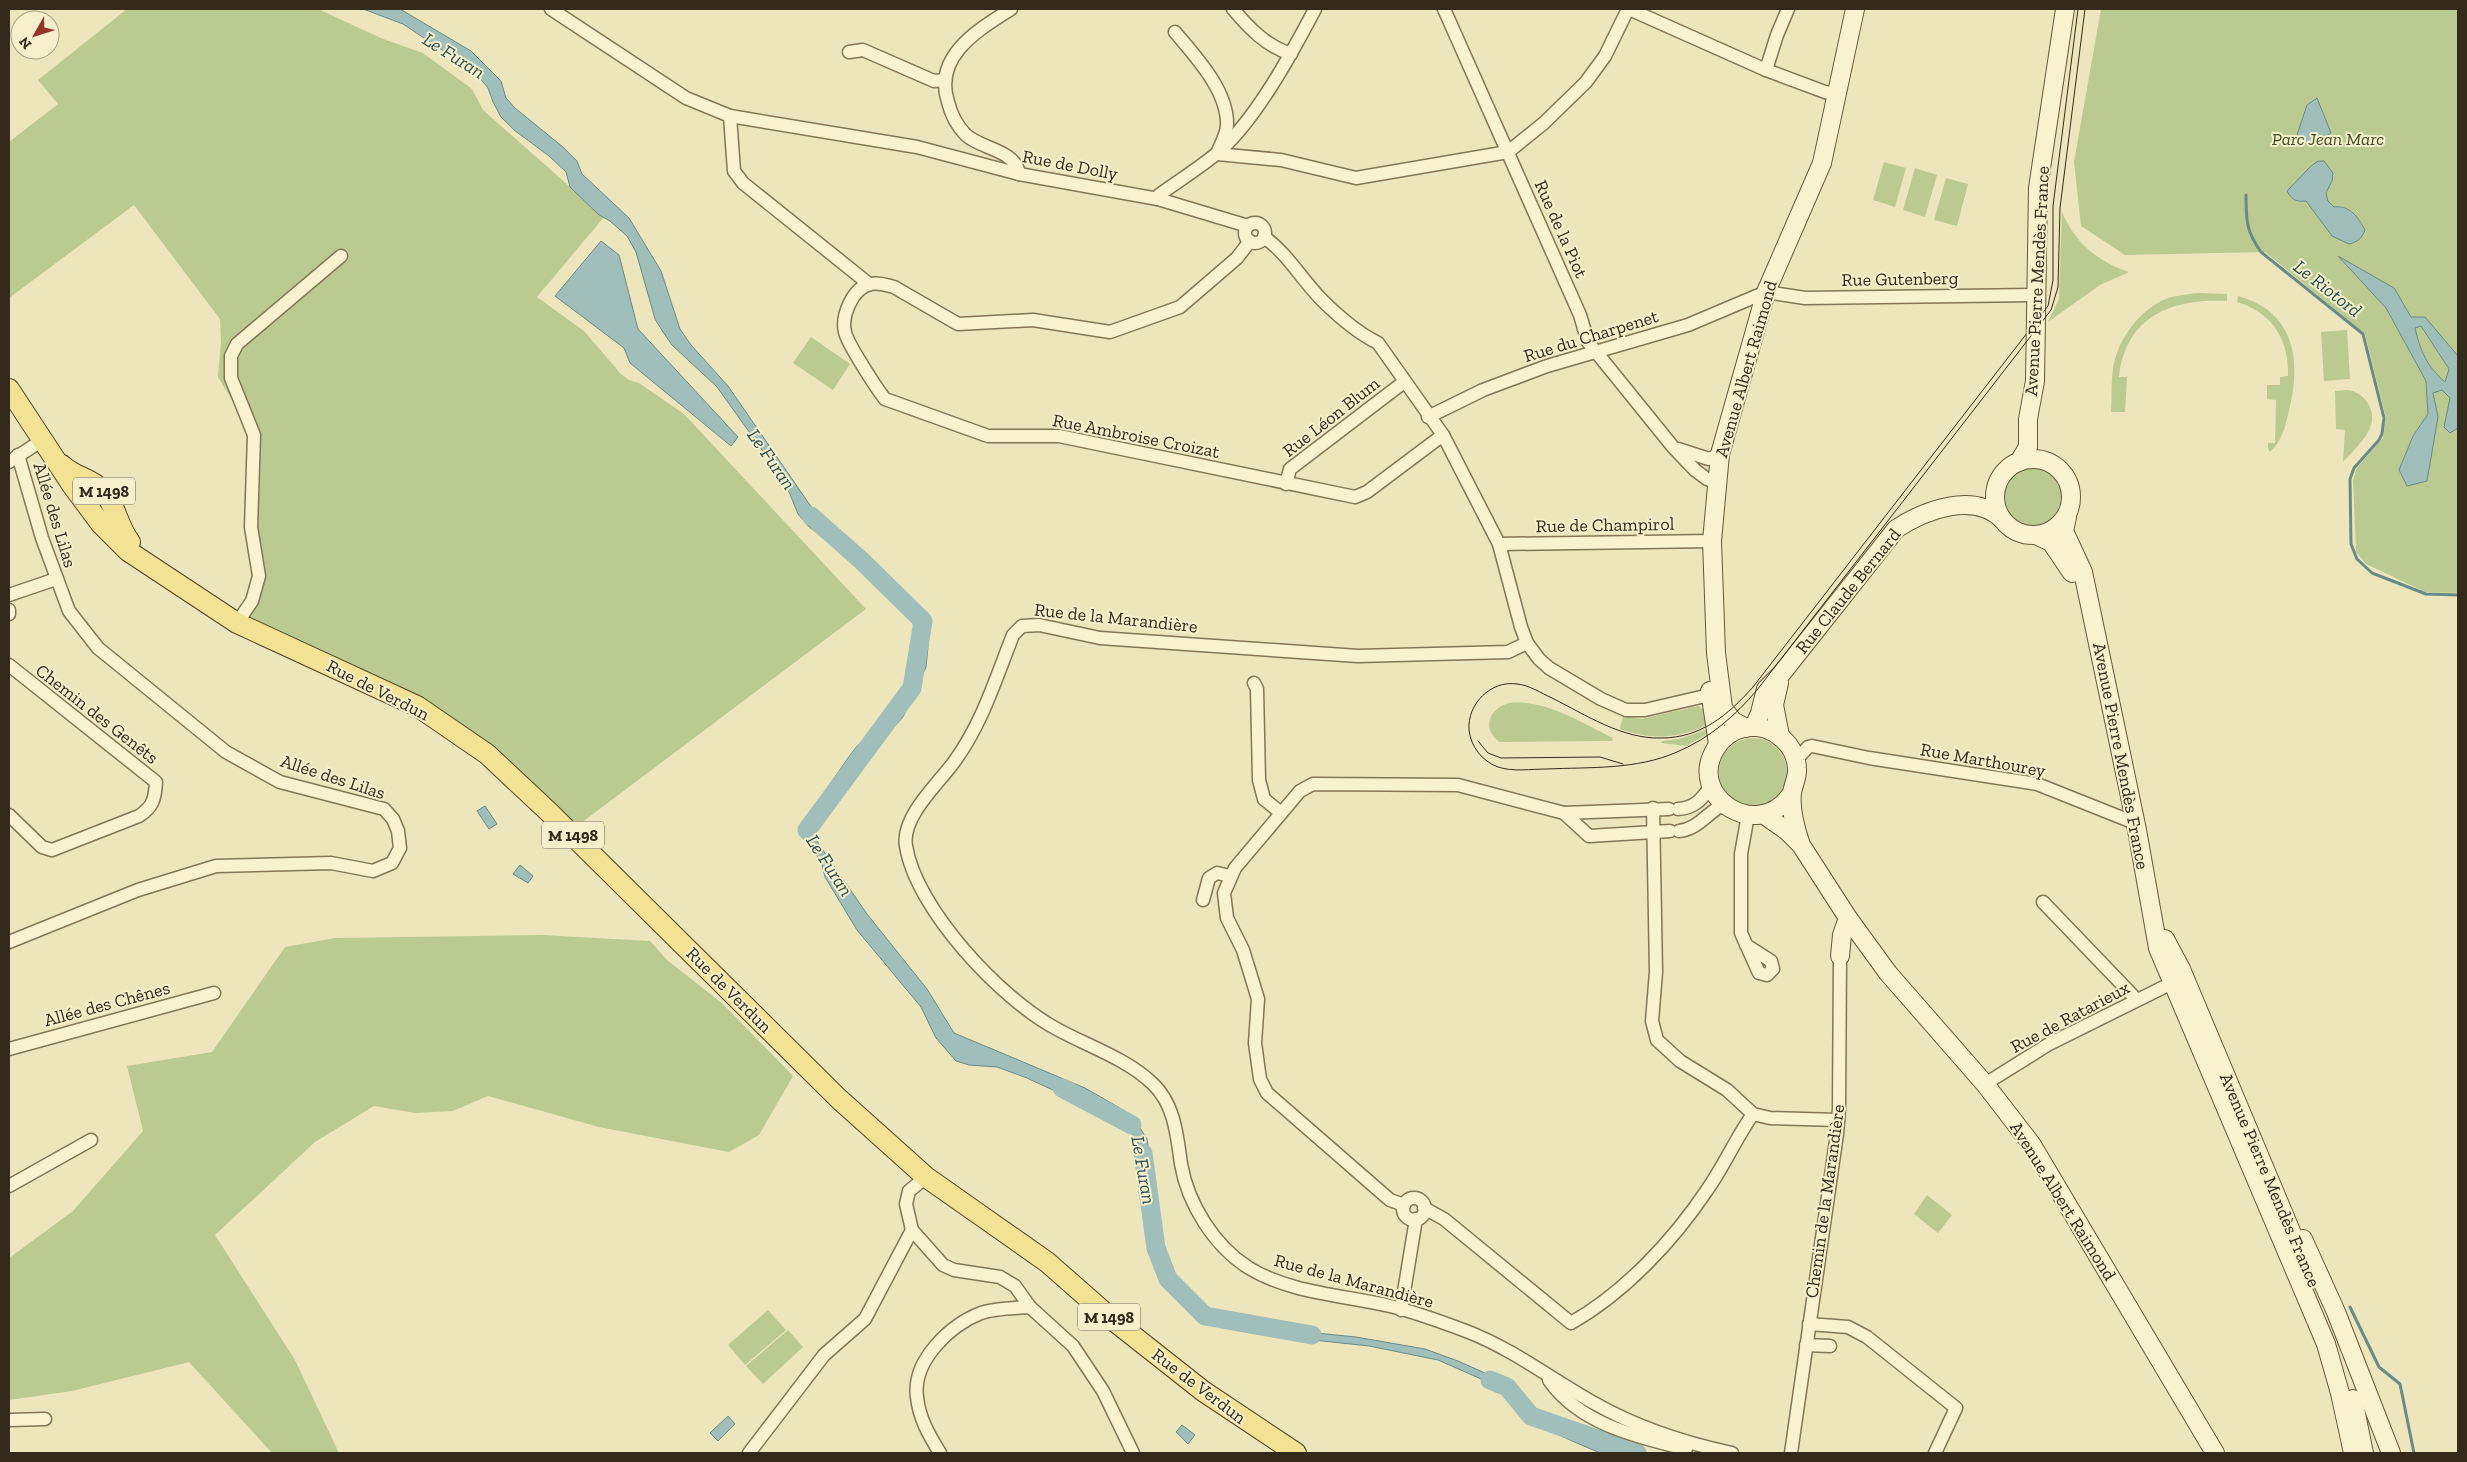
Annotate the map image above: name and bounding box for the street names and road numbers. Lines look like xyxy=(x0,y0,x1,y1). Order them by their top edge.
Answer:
street label: Rue de Dolly xyxy=(1020,145,1120,185)
street label: Avenue Pierre Mendès France xyxy=(2020,165,2054,397)
street label: Rue de la Piot xyxy=(1530,177,1593,282)
street label: Rue Gutenberg xyxy=(1841,267,1959,291)
street label: Avenue Albert Raimond xyxy=(1710,278,1782,460)
street label: Rue du Charpenet xyxy=(1521,305,1661,367)
street label: Rue Léon Blum xyxy=(1278,372,1384,462)
street label: Rue Ambroise Croizat xyxy=(1051,409,1222,463)
street label: Allée des Lilas xyxy=(29,460,81,570)
road number: M 1498 xyxy=(73,478,135,504)
street label: Rue de Champirol xyxy=(1535,513,1675,537)
street label: Rue Claude Bernard xyxy=(1791,524,1905,658)
street label: Rue de la Marandière xyxy=(1033,598,1199,638)
street label: Avenue Pierre Mendès France xyxy=(2088,641,2154,871)
street label: Rue de Verdun xyxy=(323,655,434,726)
street label: Chemin des Genêts xyxy=(31,659,163,769)
street label: Rue Marthourey xyxy=(1919,738,2048,782)
street label: Allée des Lilas xyxy=(278,750,388,804)
road number: M 1498 xyxy=(542,822,604,848)
street label: Rue de Verdun xyxy=(681,942,777,1038)
street label: Rue de Ratarieux xyxy=(2007,976,2133,1058)
street label: Allée des Chênes xyxy=(42,977,172,1031)
street label: Avenue Pierre Mendès France xyxy=(2215,1070,2325,1290)
street label: Chemin de la Marandière xyxy=(1801,1103,1849,1299)
street label: Avenue Albert Raimond xyxy=(2005,1117,2121,1285)
street label: Rue de la Marandière xyxy=(1272,1249,1436,1313)
road number: M 1498 xyxy=(1078,1304,1140,1330)
street label: Rue de Verdun xyxy=(1148,1343,1251,1429)

